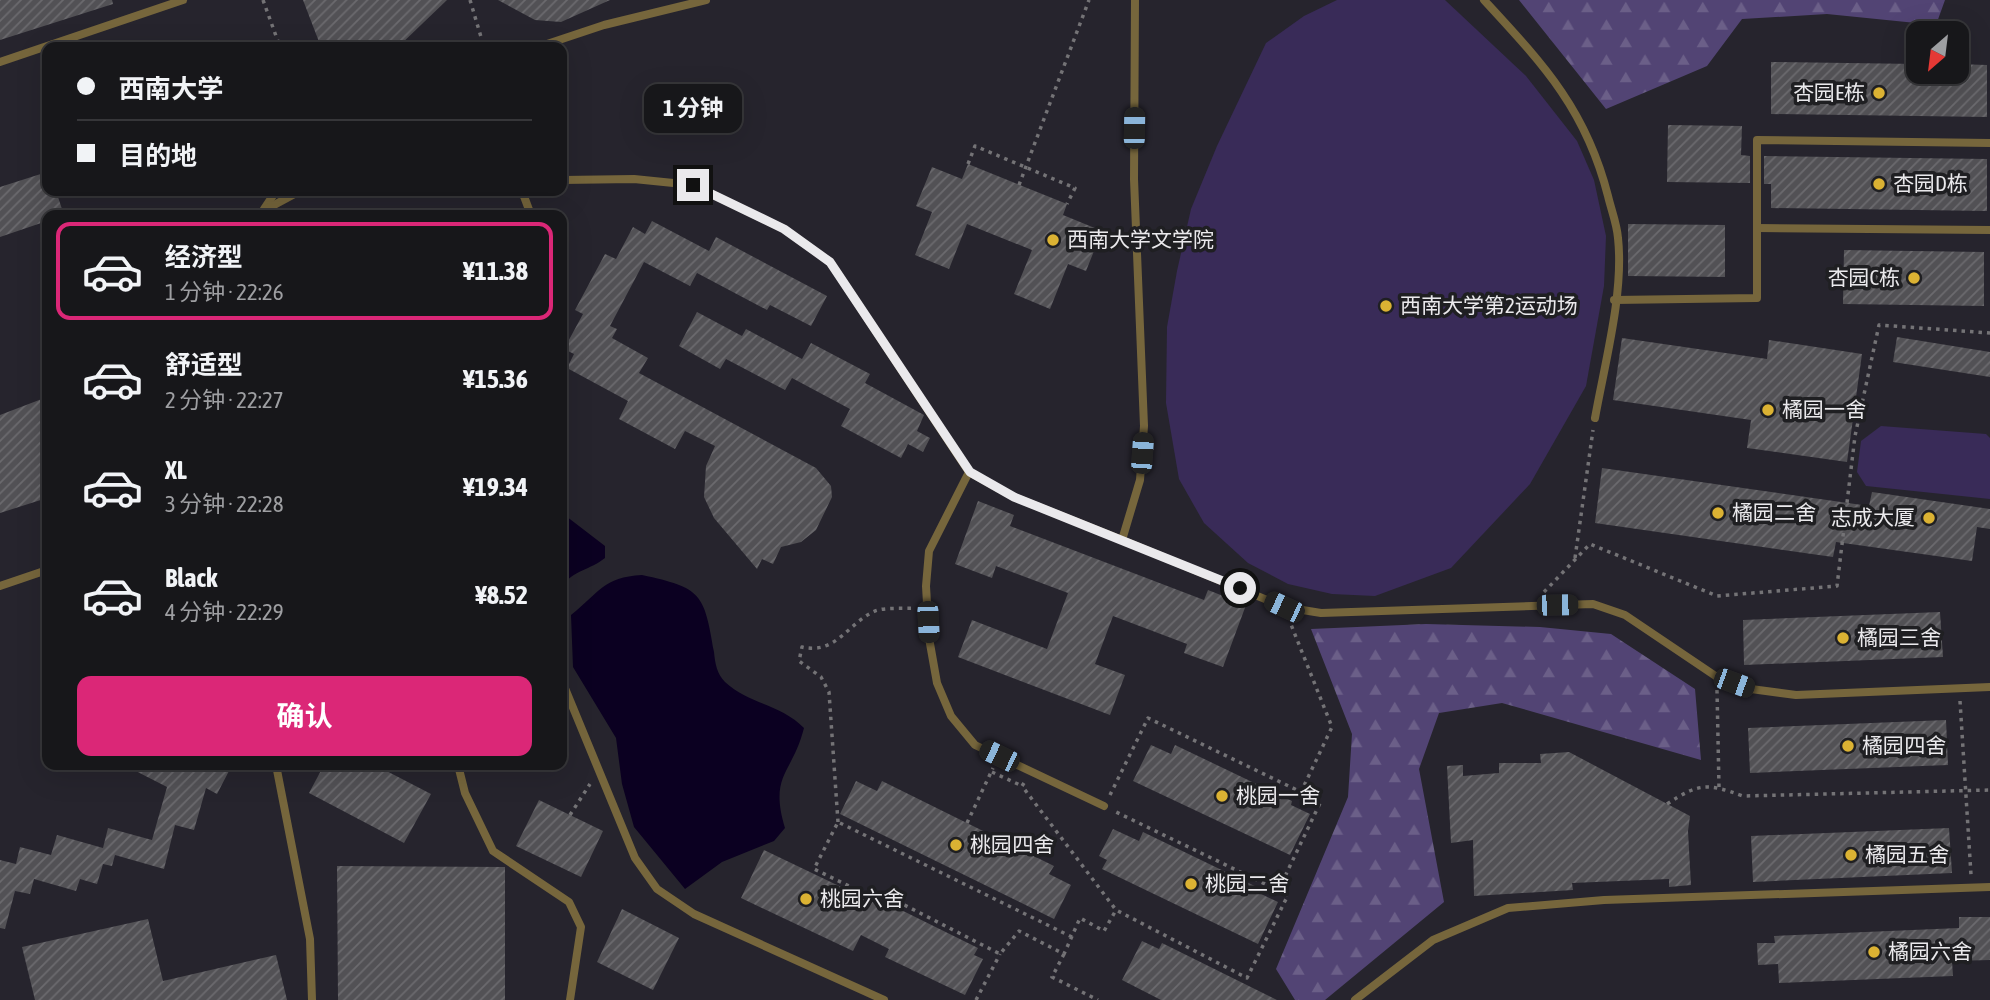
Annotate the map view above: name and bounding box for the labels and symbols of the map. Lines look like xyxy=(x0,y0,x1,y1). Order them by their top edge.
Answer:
north arrow xyxy=(1906,21,1969,84)
place label: 杏园E栋 xyxy=(1793,80,1865,104)
callout: 1 分钟 xyxy=(644,83,742,132)
marker: 杏园E栋 xyxy=(1871,85,1887,101)
car xyxy=(1124,107,1145,149)
route end xyxy=(677,169,709,201)
place label: 杏园D栋 xyxy=(1893,171,1968,195)
marker: 杏园D栋 xyxy=(1871,176,1887,192)
place label: 西南大学文学院 xyxy=(1067,227,1214,251)
marker: 西南大学文学院 xyxy=(1045,232,1061,248)
place label: 杏园C栋 xyxy=(1828,265,1900,289)
marker: 杏园C栋 xyxy=(1906,270,1922,286)
place label: 西南大学第2运动场 xyxy=(1400,293,1578,317)
marker: 西南大学第2运动场 xyxy=(1378,298,1394,314)
place label: 橘园一舍 xyxy=(1782,397,1866,421)
marker: 橘园一舍 xyxy=(1760,402,1776,418)
car xyxy=(1131,431,1154,475)
place label: 橘园二舍 xyxy=(1732,500,1816,524)
marker: 橘园二舍 xyxy=(1710,505,1726,521)
place label: 志成大厦 xyxy=(1831,505,1915,529)
marker: 志成大厦 xyxy=(1921,510,1937,526)
route start xyxy=(1224,572,1256,604)
car xyxy=(1261,589,1308,625)
car xyxy=(1536,594,1579,616)
car xyxy=(917,600,940,644)
place label: 橘园三舍 xyxy=(1857,625,1941,649)
marker: 橘园三舍 xyxy=(1835,630,1851,646)
car xyxy=(1711,666,1758,700)
place label: 橘园四舍 xyxy=(1862,733,1946,757)
car xyxy=(976,737,1023,775)
marker: 橘园四舍 xyxy=(1840,738,1856,754)
place label: 桃园一舍 xyxy=(1236,783,1320,807)
marker: 桃园一舍 xyxy=(1214,788,1230,804)
place label: 桃园四舍 xyxy=(970,832,1054,856)
marker: 桃园四舍 xyxy=(948,837,964,853)
place label: 橘园五舍 xyxy=(1865,842,1949,866)
marker: 橘园五舍 xyxy=(1843,847,1859,863)
place label: 桃园二舍 xyxy=(1205,871,1289,895)
marker: 桃园二舍 xyxy=(1183,876,1199,892)
place label: 桃园六舍 xyxy=(820,886,904,910)
marker: 桃园六舍 xyxy=(798,891,814,907)
place label: 橘园六舍 xyxy=(1888,939,1972,963)
marker: 橘园六舍 xyxy=(1866,944,1882,960)

